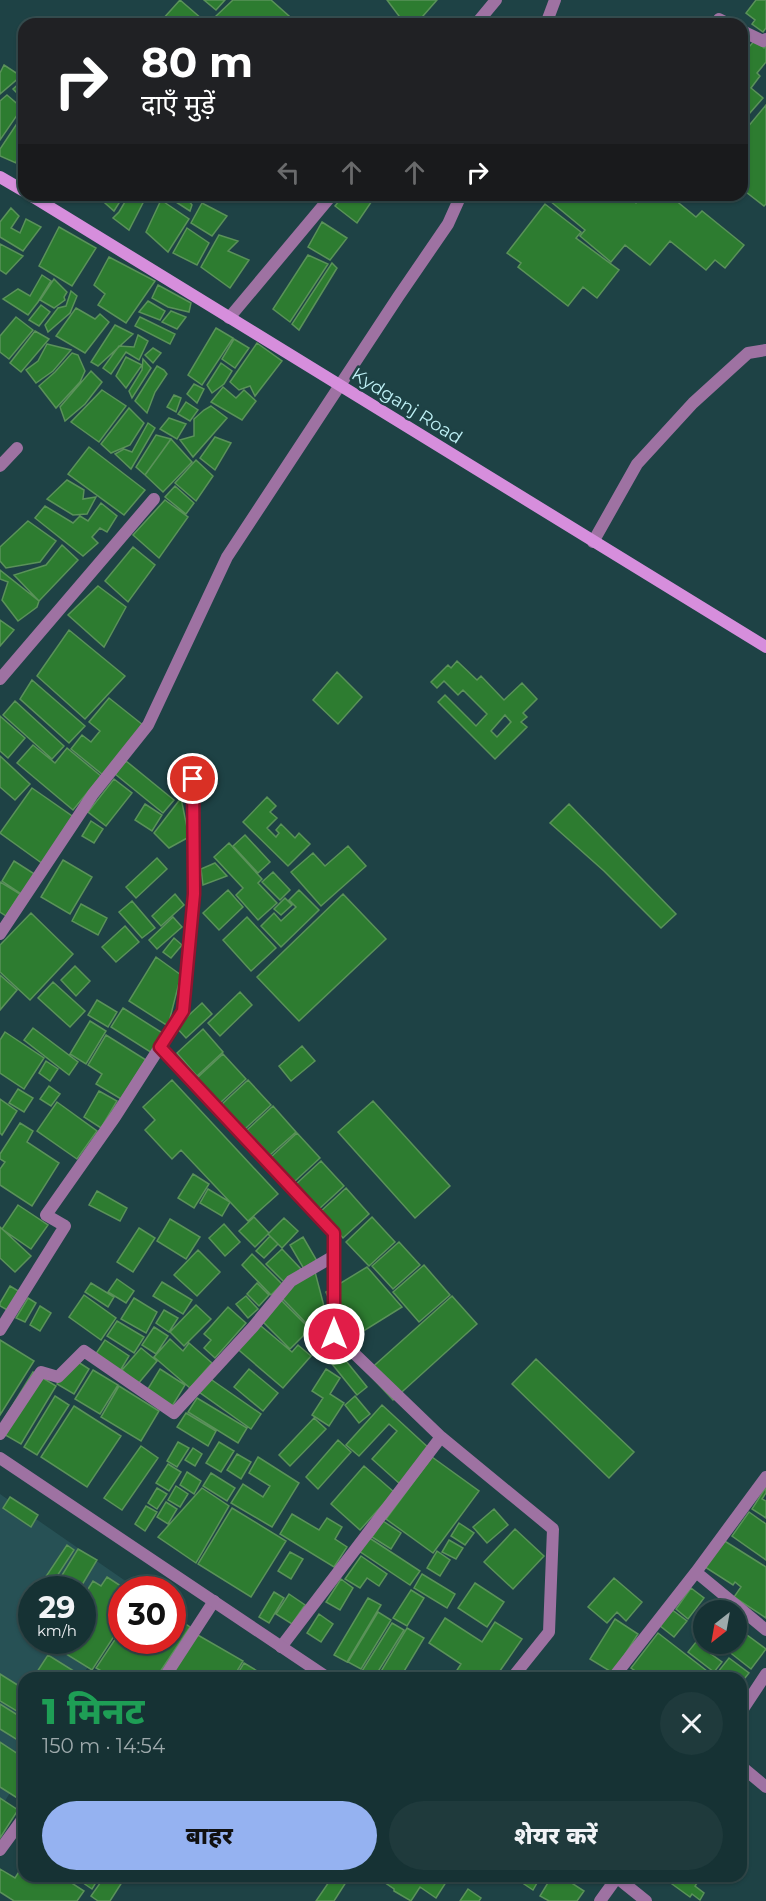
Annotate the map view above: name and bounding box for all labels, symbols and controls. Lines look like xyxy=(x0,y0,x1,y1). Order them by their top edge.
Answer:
text: 80 m xyxy=(141,36,253,88)
icon: right xyxy=(42,42,120,120)
text: दाएँ मुड़ें xyxy=(141,88,215,121)
icon: left xyxy=(272,156,305,189)
icon: ahead xyxy=(335,156,368,189)
icon: ahead xyxy=(398,156,431,189)
icon: right xyxy=(461,156,494,189)
street label: Kydganj Road xyxy=(348,363,466,449)
pin xyxy=(167,753,218,804)
icon: arrive xyxy=(176,762,209,795)
position arrow xyxy=(302,1302,366,1366)
speed limit sign: 30 xyxy=(108,1576,186,1654)
text: 29 xyxy=(39,1589,75,1626)
north arrow xyxy=(693,1600,747,1654)
map controls xyxy=(693,1600,747,1654)
text: km/h xyxy=(37,1621,77,1640)
text: 1 मिनट xyxy=(42,1689,145,1733)
button: close xyxy=(660,1692,723,1755)
text: 150 m · 14:54 xyxy=(42,1734,165,1758)
button: बाहर xyxy=(42,1801,377,1870)
button: शेयर करें xyxy=(389,1801,723,1870)

